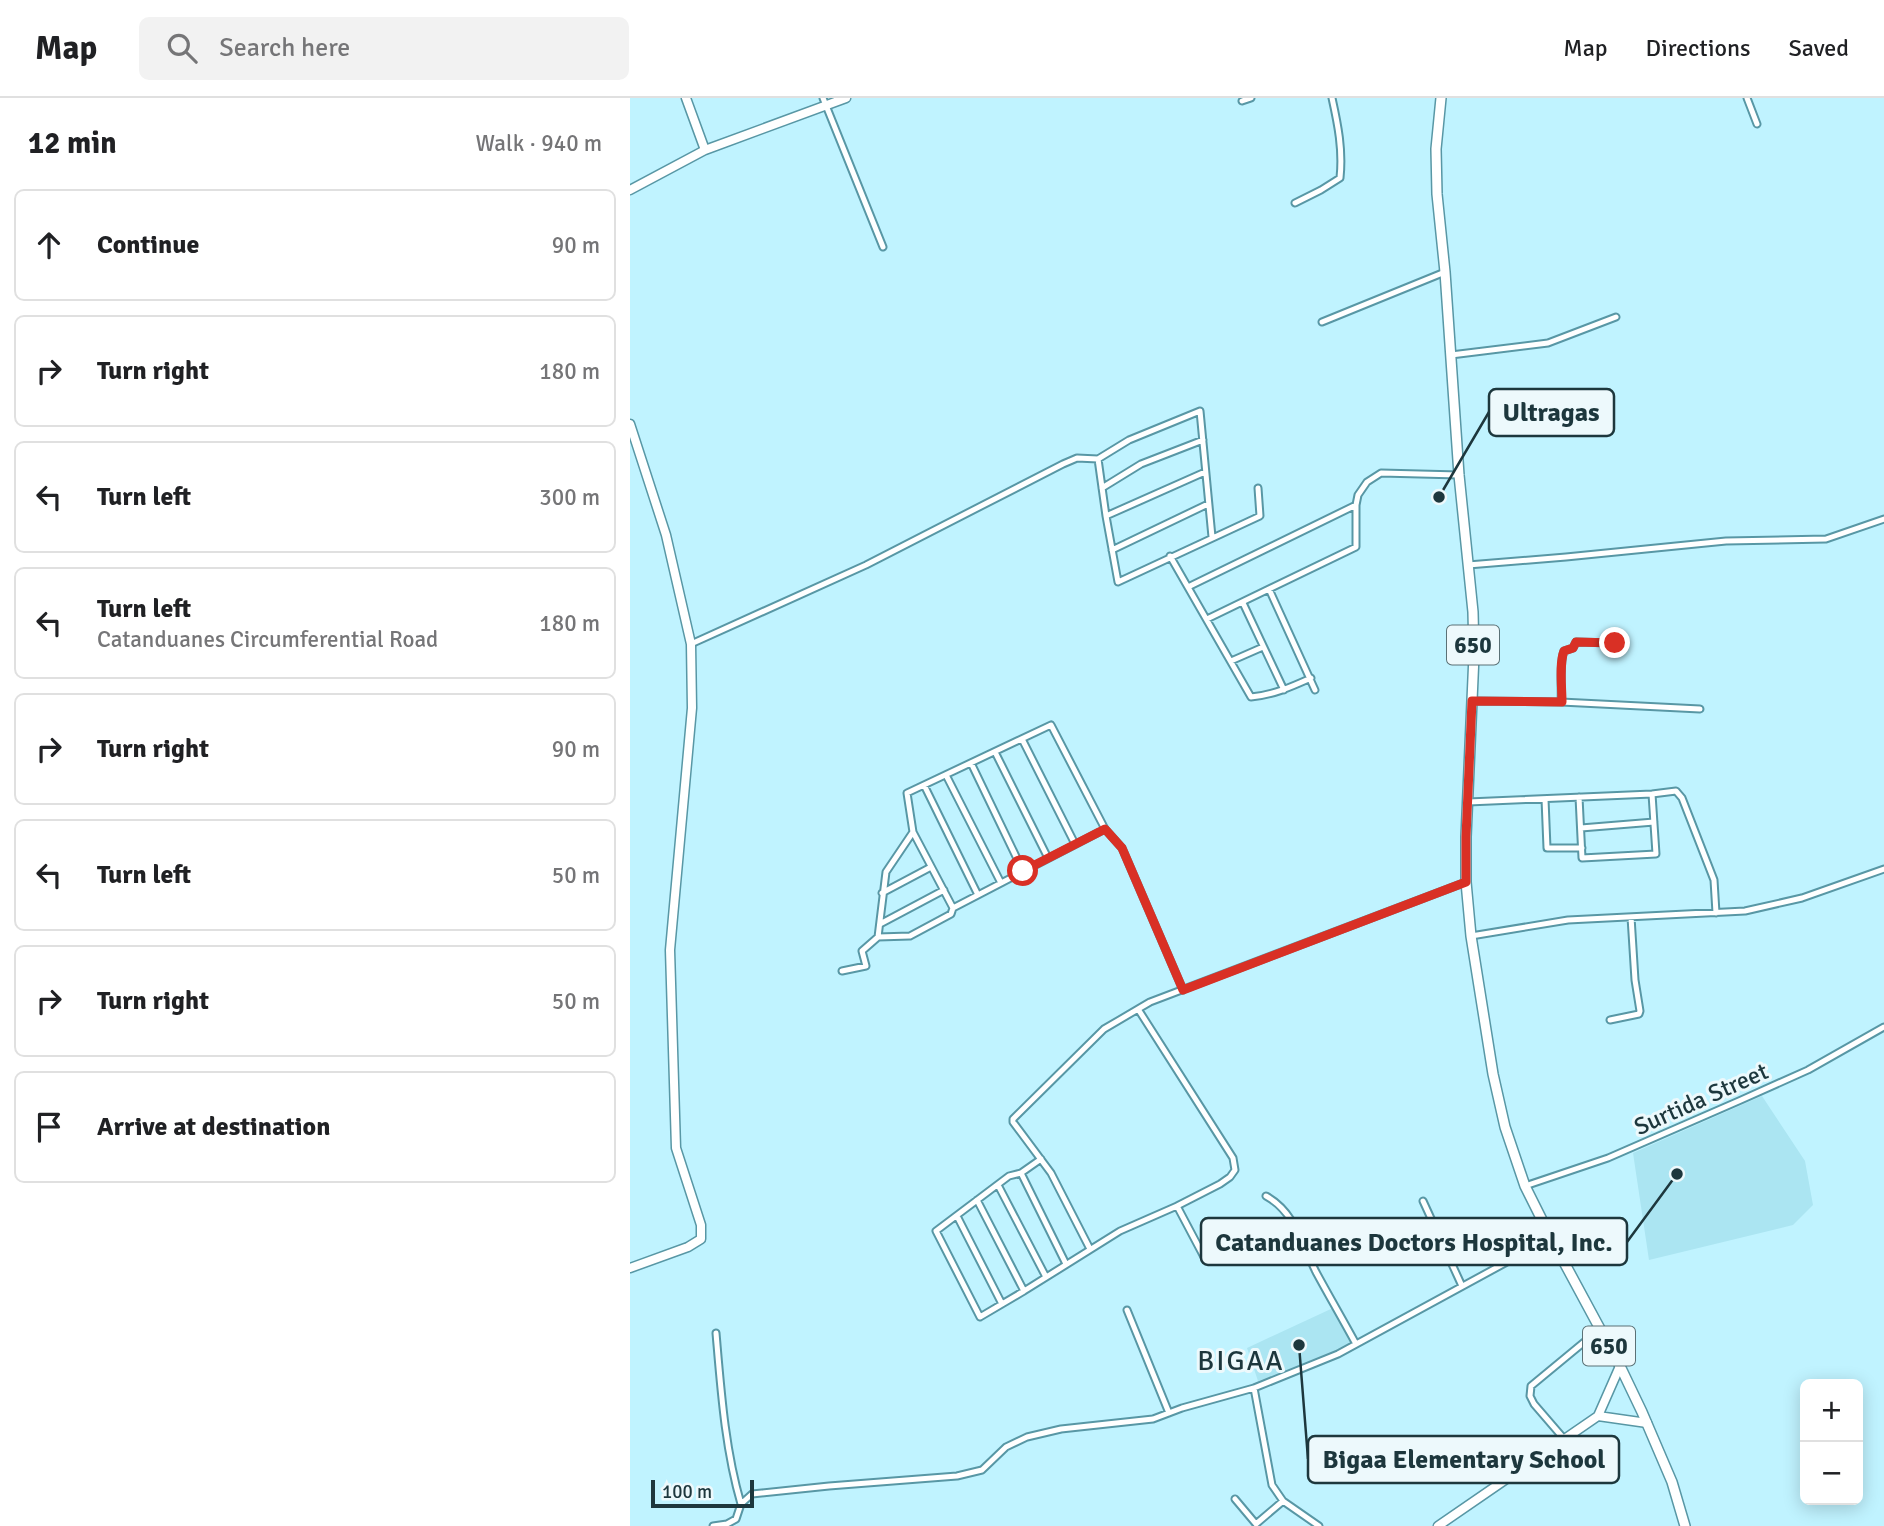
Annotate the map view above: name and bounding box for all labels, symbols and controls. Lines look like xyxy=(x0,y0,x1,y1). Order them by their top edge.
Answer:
search box xyxy=(139,17,629,80)
text: Map xyxy=(35,28,97,69)
icon: search xyxy=(163,29,201,67)
text: Search here xyxy=(219,32,350,64)
text: Map xyxy=(1563,33,1608,63)
text: Directions xyxy=(1646,33,1751,63)
text: Saved xyxy=(1789,33,1849,63)
text: 12 min xyxy=(28,125,117,162)
text: Walk · 940 m xyxy=(476,129,602,158)
icon: ahead xyxy=(30,226,68,264)
text: Continue xyxy=(97,229,199,261)
text: 90 m xyxy=(552,231,600,260)
icon: right xyxy=(30,352,68,390)
text: Turn right xyxy=(97,355,209,387)
text: 180 m xyxy=(539,357,600,386)
callout: Ultragas xyxy=(1489,389,1614,436)
text: Ultragas xyxy=(1502,397,1600,429)
icon: left xyxy=(30,478,68,516)
text: Turn left xyxy=(97,481,191,513)
text: 300 m xyxy=(539,483,600,512)
text: Turn left xyxy=(97,593,191,625)
icon: left xyxy=(30,604,68,642)
text: 180 m xyxy=(539,609,600,638)
text: Catanduanes Circumferential Road xyxy=(97,625,438,654)
road number: 650 xyxy=(1447,625,1499,664)
route end xyxy=(1599,627,1630,658)
icon: right xyxy=(30,730,68,768)
text: Turn right xyxy=(97,733,209,765)
text: 90 m xyxy=(552,735,600,764)
route start xyxy=(1007,855,1038,886)
icon: left xyxy=(30,856,68,894)
text: Turn left xyxy=(97,859,191,891)
text: 50 m xyxy=(552,861,600,890)
icon: right xyxy=(30,982,68,1020)
text: Turn right xyxy=(97,985,209,1017)
text: 50 m xyxy=(552,987,600,1016)
street label: Surtida Street xyxy=(1629,1056,1773,1142)
icon: arrive xyxy=(30,1108,68,1146)
text: Arrive at destination xyxy=(97,1111,330,1143)
callout: Catanduanes Doctors Hospital, Inc. xyxy=(1201,1218,1627,1265)
text: Catanduanes Doctors Hospital, Inc. xyxy=(1215,1227,1613,1259)
road number: 650 xyxy=(1583,1326,1635,1366)
district label: BIGAA xyxy=(1197,1344,1285,1378)
map controls xyxy=(1800,1379,1863,1505)
button: + xyxy=(1800,1379,1863,1442)
callout: Bigaa Elementary School xyxy=(1308,1436,1619,1483)
button: − xyxy=(1800,1442,1863,1505)
text: Bigaa Elementary School xyxy=(1322,1444,1606,1476)
scale bar xyxy=(651,1477,754,1509)
text: 100 m xyxy=(662,1480,712,1504)

